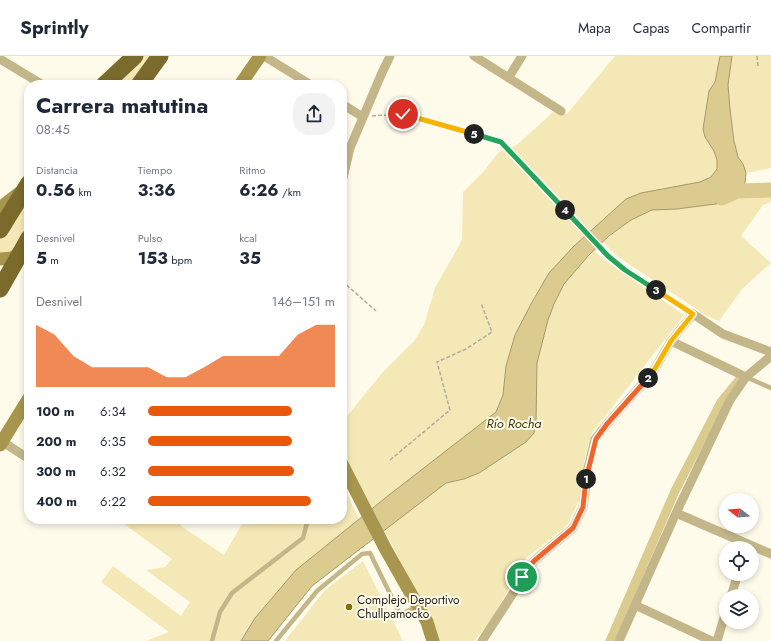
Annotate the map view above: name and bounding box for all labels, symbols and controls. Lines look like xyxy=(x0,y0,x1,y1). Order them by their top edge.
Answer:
text: Sprintly xyxy=(20,14,89,41)
text: Mapa xyxy=(578,18,611,38)
text: Capas xyxy=(633,18,670,38)
text: Compartir xyxy=(692,18,751,38)
text: Carrera matutina xyxy=(36,89,208,121)
button: share xyxy=(293,93,335,135)
pin xyxy=(386,97,420,131)
icon: check xyxy=(392,103,414,125)
text: 08:45 xyxy=(36,120,70,139)
pin: 5 xyxy=(464,124,484,144)
text: 5 xyxy=(470,126,478,142)
text: Distancia xyxy=(36,162,78,178)
text: Tiempo xyxy=(138,162,172,178)
text: Ritmo xyxy=(239,162,266,178)
text: 0.56 xyxy=(36,178,75,202)
text: 3:36 xyxy=(138,178,176,202)
text: 6:26 xyxy=(239,178,279,202)
text: km xyxy=(75,184,92,200)
text: /km xyxy=(279,184,301,200)
pin: 4 xyxy=(555,200,575,220)
text: 4 xyxy=(561,202,569,218)
text: Desnivel xyxy=(36,230,75,246)
text: Pulso xyxy=(138,230,162,246)
text: kcal xyxy=(239,230,257,246)
text: 5 xyxy=(36,246,47,270)
text: 153 xyxy=(138,246,168,270)
text: 35 xyxy=(239,246,261,270)
text: m xyxy=(47,252,59,268)
text: bpm xyxy=(168,252,192,268)
pin: 3 xyxy=(646,280,666,300)
text: 3 xyxy=(653,282,659,298)
text: Desnivel xyxy=(36,292,82,311)
text: 146–151 m xyxy=(271,292,335,311)
pin: 2 xyxy=(638,368,658,388)
text: 2 xyxy=(644,370,652,386)
text: 100 m xyxy=(36,402,74,421)
text: 6:34 xyxy=(100,402,126,421)
water label: Río Rocha xyxy=(487,414,541,433)
text: 200 m xyxy=(36,432,76,451)
text: 6:35 xyxy=(100,432,126,451)
text: 300 m xyxy=(36,462,76,481)
text: 6:32 xyxy=(100,462,126,481)
pin: 1 xyxy=(576,469,596,489)
text: 1 xyxy=(583,471,589,487)
text: 400 m xyxy=(36,492,77,511)
text: 6:22 xyxy=(100,492,126,511)
north arrow xyxy=(719,493,759,533)
map controls xyxy=(719,493,759,629)
button: locate xyxy=(719,541,759,581)
pin xyxy=(505,560,539,594)
icon: arrive xyxy=(511,566,533,588)
button: layers xyxy=(719,589,759,629)
place label: Complejo Deportivo Chullpamocko xyxy=(357,591,460,623)
marker: Complejo Deportivo Chullpamocko xyxy=(344,602,354,612)

